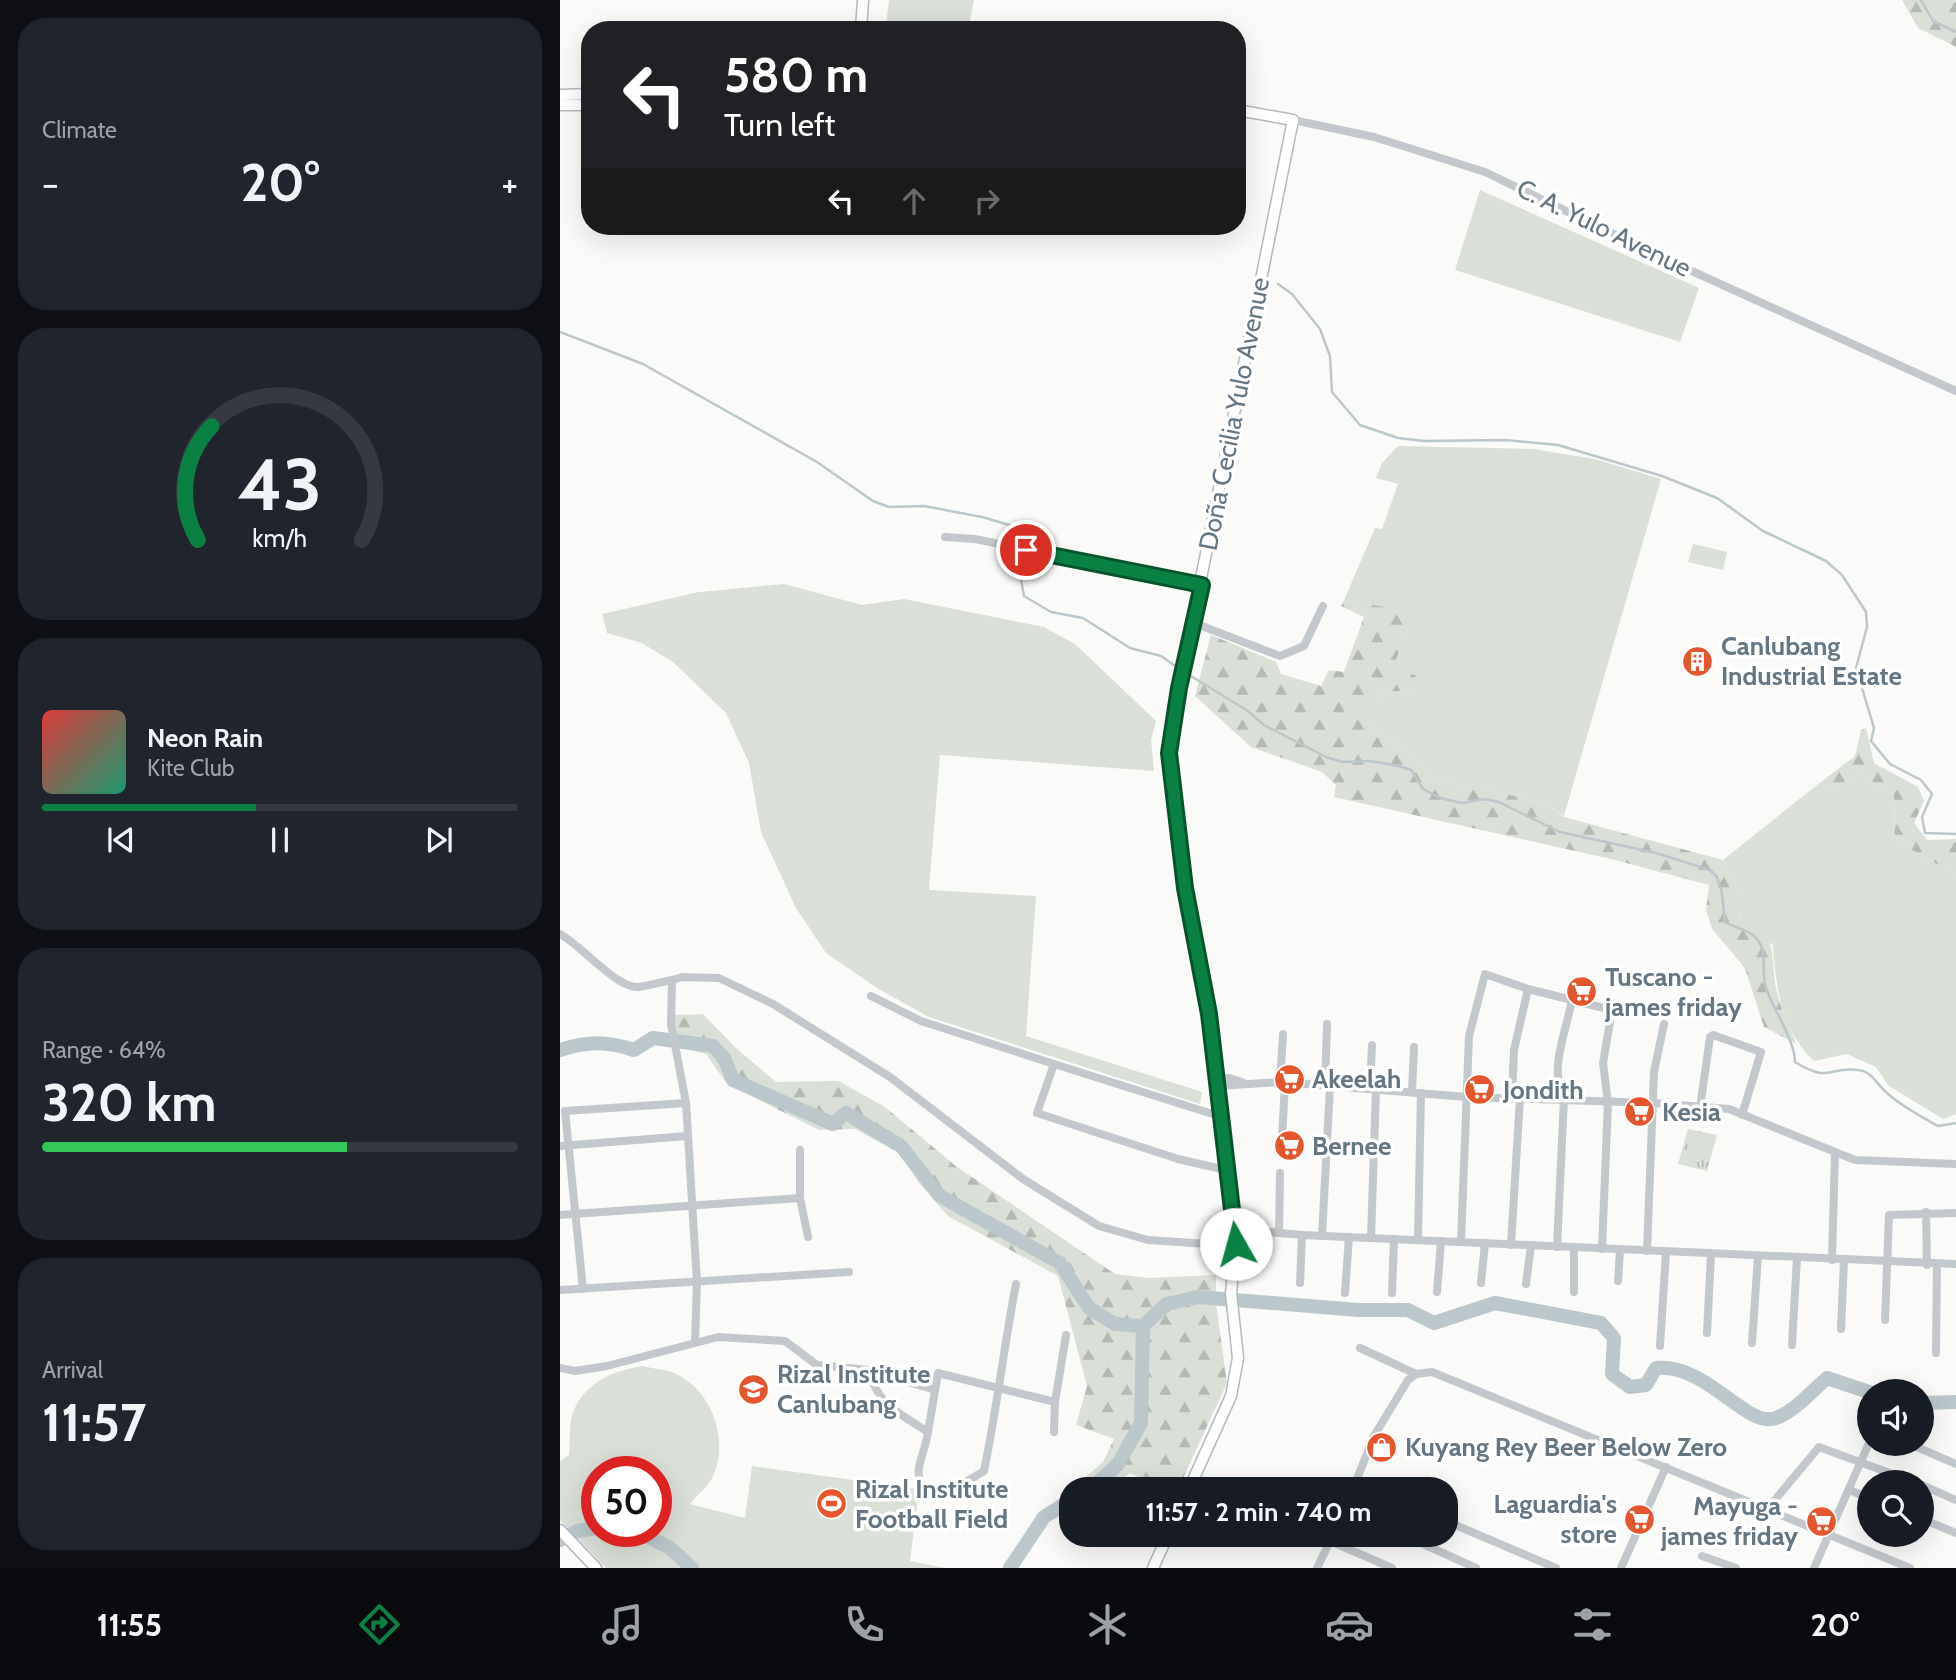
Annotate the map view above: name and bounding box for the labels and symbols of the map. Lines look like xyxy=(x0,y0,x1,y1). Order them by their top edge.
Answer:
street label: C. A. Yulo Avenue xyxy=(1512,172,1696,284)
street label: Doña Cecilia Yulo Avenue xyxy=(1192,275,1276,553)
pin xyxy=(996,520,1056,580)
place label: Canlubang Industrial Estate xyxy=(1721,630,1902,692)
building icon: Canlubang Industrial Estate xyxy=(1681,644,1715,678)
place label: Tuscano - james friday xyxy=(1604,961,1742,1023)
supermarket icon: Tuscano - james friday xyxy=(1565,975,1599,1009)
supermarket icon: Akeelah xyxy=(1272,1062,1306,1096)
place label: Akeelah xyxy=(1312,1063,1401,1095)
supermarket icon: Jondith xyxy=(1463,1073,1497,1107)
place label: Jondith xyxy=(1502,1074,1584,1106)
supermarket icon: Kesia xyxy=(1622,1095,1656,1129)
place label: Kesia xyxy=(1662,1096,1721,1128)
supermarket icon: Bernee xyxy=(1272,1129,1306,1163)
place label: Bernee xyxy=(1312,1130,1391,1162)
position arrow xyxy=(1199,1207,1273,1281)
place label: Rizal Institute Canlubang xyxy=(777,1358,931,1420)
school or university icon: Rizal Institute Canlubang xyxy=(737,1372,771,1406)
shop icon: Kuyang Rey Beer Below Zero xyxy=(1365,1430,1399,1464)
place label: Kuyang Rey Beer Below Zero xyxy=(1405,1431,1727,1463)
speed limit sign: 50 xyxy=(581,1456,672,1547)
place label: Rizal Institute Football Field xyxy=(855,1473,1009,1535)
sports icon: Rizal Institute Football Field xyxy=(815,1487,849,1521)
place label: Laguardia's store xyxy=(1493,1488,1617,1550)
place label: Mayuga - james friday xyxy=(1660,1490,1798,1552)
supermarket icon: Laguardia's store xyxy=(1623,1502,1657,1536)
supermarket icon: Mayuga - james friday xyxy=(1804,1504,1838,1538)

